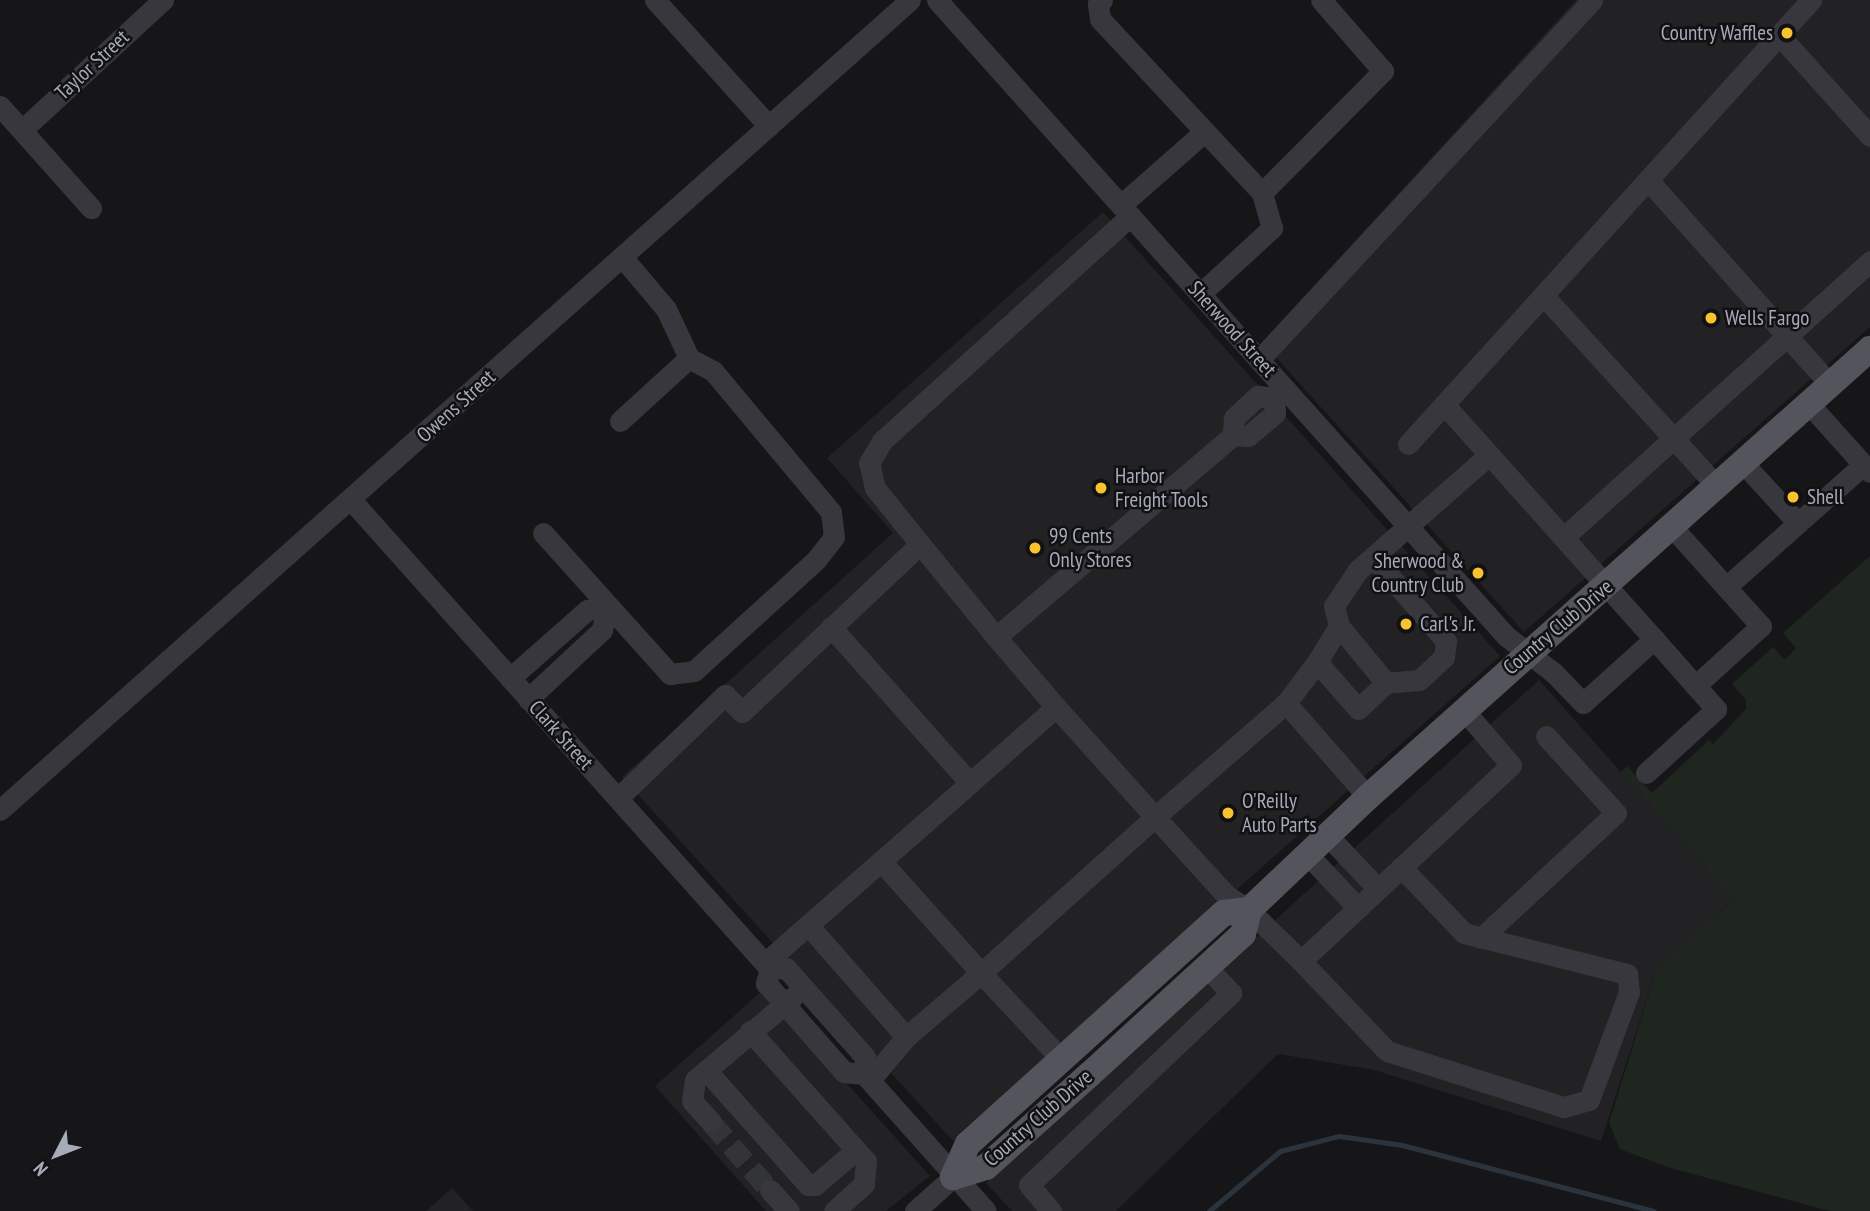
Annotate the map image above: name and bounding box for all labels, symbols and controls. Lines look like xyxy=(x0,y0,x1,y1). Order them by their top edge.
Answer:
place label: Country Waffles xyxy=(1660,20,1773,46)
street label: Taylor Street xyxy=(50,25,134,105)
marker: Country Waffles xyxy=(1779,25,1795,41)
street label: Sherwood Street xyxy=(1182,276,1282,382)
place label: Wells Fargo xyxy=(1725,305,1809,331)
marker: Wells Fargo xyxy=(1703,310,1719,326)
street label: Owens Street xyxy=(412,364,500,448)
place label: Harbor Freight Tools xyxy=(1115,463,1209,513)
marker: Harbor Freight Tools xyxy=(1093,480,1109,496)
place label: Shell xyxy=(1807,484,1844,510)
marker: Shell xyxy=(1785,489,1801,505)
place label: 99 Cents Only Stores xyxy=(1049,523,1132,573)
marker: 99 Cents Only Stores xyxy=(1027,540,1043,556)
place label: Sherwood & Country Club xyxy=(1371,548,1464,598)
marker: Sherwood & Country Club xyxy=(1470,565,1486,581)
street label: Country Club Drive xyxy=(1498,574,1618,680)
place label: Carl's Jr. xyxy=(1420,611,1476,637)
marker: Carl's Jr. xyxy=(1398,616,1414,632)
street label: Clark Street xyxy=(523,695,599,775)
place label: O'Reilly Auto Parts xyxy=(1242,788,1317,838)
marker: O'Reilly Auto Parts xyxy=(1220,805,1236,821)
street label: Country Club Drive xyxy=(979,1064,1097,1172)
north arrow xyxy=(21,1120,91,1190)
text: N xyxy=(28,1157,53,1181)

